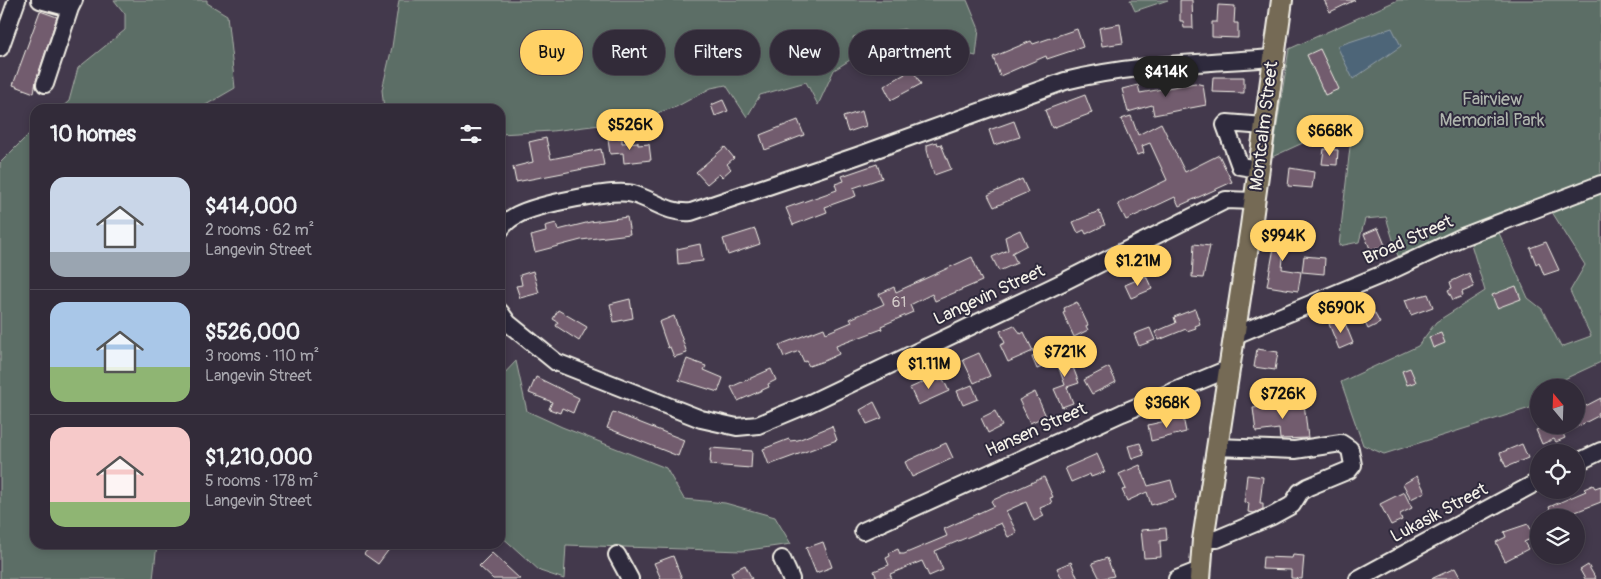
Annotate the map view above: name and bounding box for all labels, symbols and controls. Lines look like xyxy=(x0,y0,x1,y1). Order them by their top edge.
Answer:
chip: Buy xyxy=(520,30,583,75)
chip: Rent xyxy=(593,30,665,75)
chip: Filters xyxy=(675,30,760,75)
chip: New xyxy=(770,30,839,75)
chip: Apartment xyxy=(849,30,969,75)
pin: $414K xyxy=(1131,56,1201,98)
street label: Montcalm Street xyxy=(1245,59,1283,192)
text: $414K xyxy=(1144,62,1188,82)
park label: Fairview Memorial Park xyxy=(1439,88,1545,132)
pin: $526K xyxy=(595,108,665,151)
pin: $668K xyxy=(1295,114,1365,157)
text: $526K xyxy=(607,115,653,135)
icon: filters xyxy=(457,120,485,148)
text: 10 homes xyxy=(50,121,136,148)
text: $668K xyxy=(1307,121,1353,141)
text: $414,000 xyxy=(205,193,297,220)
icon: home xyxy=(90,197,150,257)
street label: Broad Street xyxy=(1360,210,1457,270)
text: 2 rooms · 62 m² xyxy=(205,220,314,240)
pin: $994K xyxy=(1248,220,1318,262)
text: $994K xyxy=(1261,226,1305,246)
text: Langevin Street xyxy=(205,240,312,260)
pin: $1.21M xyxy=(1097,244,1179,287)
text: $1.21M xyxy=(1115,251,1161,271)
street label: Langevin Street xyxy=(930,259,1049,331)
pin: $690K xyxy=(1306,292,1376,334)
house number: 61 xyxy=(892,293,906,312)
text: $690K xyxy=(1318,298,1364,318)
text: $526,000 xyxy=(205,319,300,346)
icon: home xyxy=(90,322,150,382)
pin: $721K xyxy=(1030,336,1100,378)
text: $721K xyxy=(1044,342,1086,362)
text: 3 rooms · 110 m² xyxy=(205,346,319,366)
pin: $1.11M xyxy=(888,348,970,390)
text: $1.11M xyxy=(908,354,950,374)
text: Langevin Street xyxy=(205,366,312,386)
pin: $726K xyxy=(1248,378,1318,420)
north arrow xyxy=(1530,379,1585,434)
map controls xyxy=(1530,379,1585,564)
text: $726K xyxy=(1260,384,1306,404)
pin: $368K xyxy=(1132,386,1202,429)
text: $368K xyxy=(1145,393,1189,413)
street label: Hansen Street xyxy=(982,397,1091,463)
text: $1,210,000 xyxy=(205,444,313,471)
button: locate xyxy=(1530,444,1585,499)
icon: home xyxy=(90,447,150,507)
text: 5 rooms · 178 m² xyxy=(205,471,318,491)
street label: Lukasik Street xyxy=(1387,477,1492,548)
text: Langevin Street xyxy=(205,491,312,511)
button: layers xyxy=(1530,509,1585,564)

